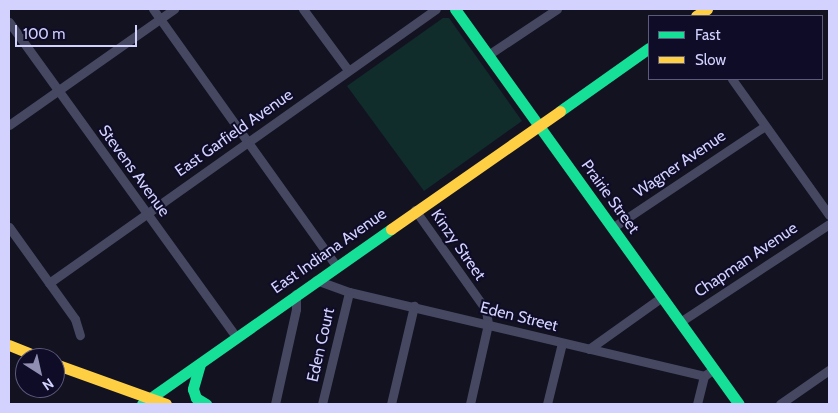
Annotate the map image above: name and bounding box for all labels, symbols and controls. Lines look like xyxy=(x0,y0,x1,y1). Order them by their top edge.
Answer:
scale bar xyxy=(18,15,140,47)
legend xyxy=(648,15,823,80)
text: 100 m xyxy=(23,25,65,43)
text: Fast xyxy=(695,26,720,44)
text: Slow xyxy=(695,51,726,69)
street label: East Garfield Avenue xyxy=(171,85,297,181)
street label: Stevens Avenue xyxy=(94,122,174,220)
street label: Wagner Avenue xyxy=(630,126,730,202)
street label: Prairie Street xyxy=(577,156,643,238)
street label: East Indiana Avenue xyxy=(268,204,390,298)
street label: Kinzy Street xyxy=(427,206,489,284)
street label: Chapman Avenue xyxy=(691,218,801,302)
street label: Eden Street xyxy=(478,298,560,336)
street label: Eden Court xyxy=(303,306,339,384)
north arrow xyxy=(15,348,65,398)
text: N xyxy=(39,374,57,395)

